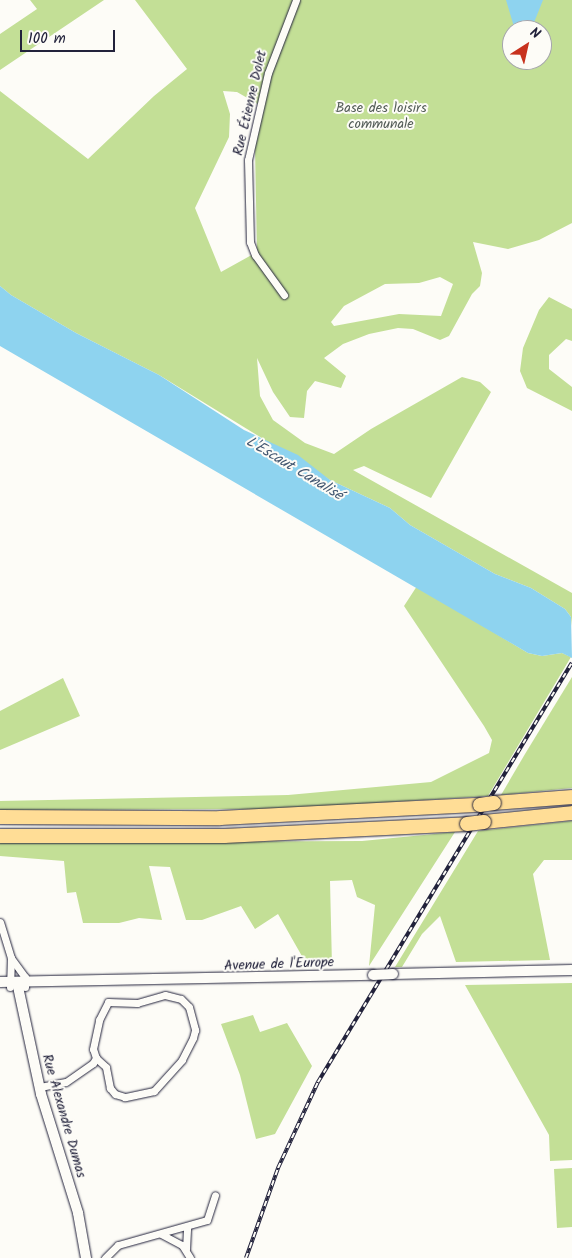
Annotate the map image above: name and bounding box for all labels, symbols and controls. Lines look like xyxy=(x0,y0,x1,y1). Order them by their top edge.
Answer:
scale bar xyxy=(22,20,118,52)
north arrow xyxy=(502,20,552,70)
text: N xyxy=(525,22,545,45)
text: 100 m xyxy=(28,27,66,51)
street label: Rue Étienne Dolet xyxy=(230,49,270,157)
park label: Base des loisirs communale xyxy=(335,100,427,132)
water label: L'Escaut Canalisé xyxy=(242,433,346,505)
street label: Avenue de l'Europe xyxy=(224,954,334,974)
street label: Rue Alexandre Dumas xyxy=(38,1052,90,1180)

